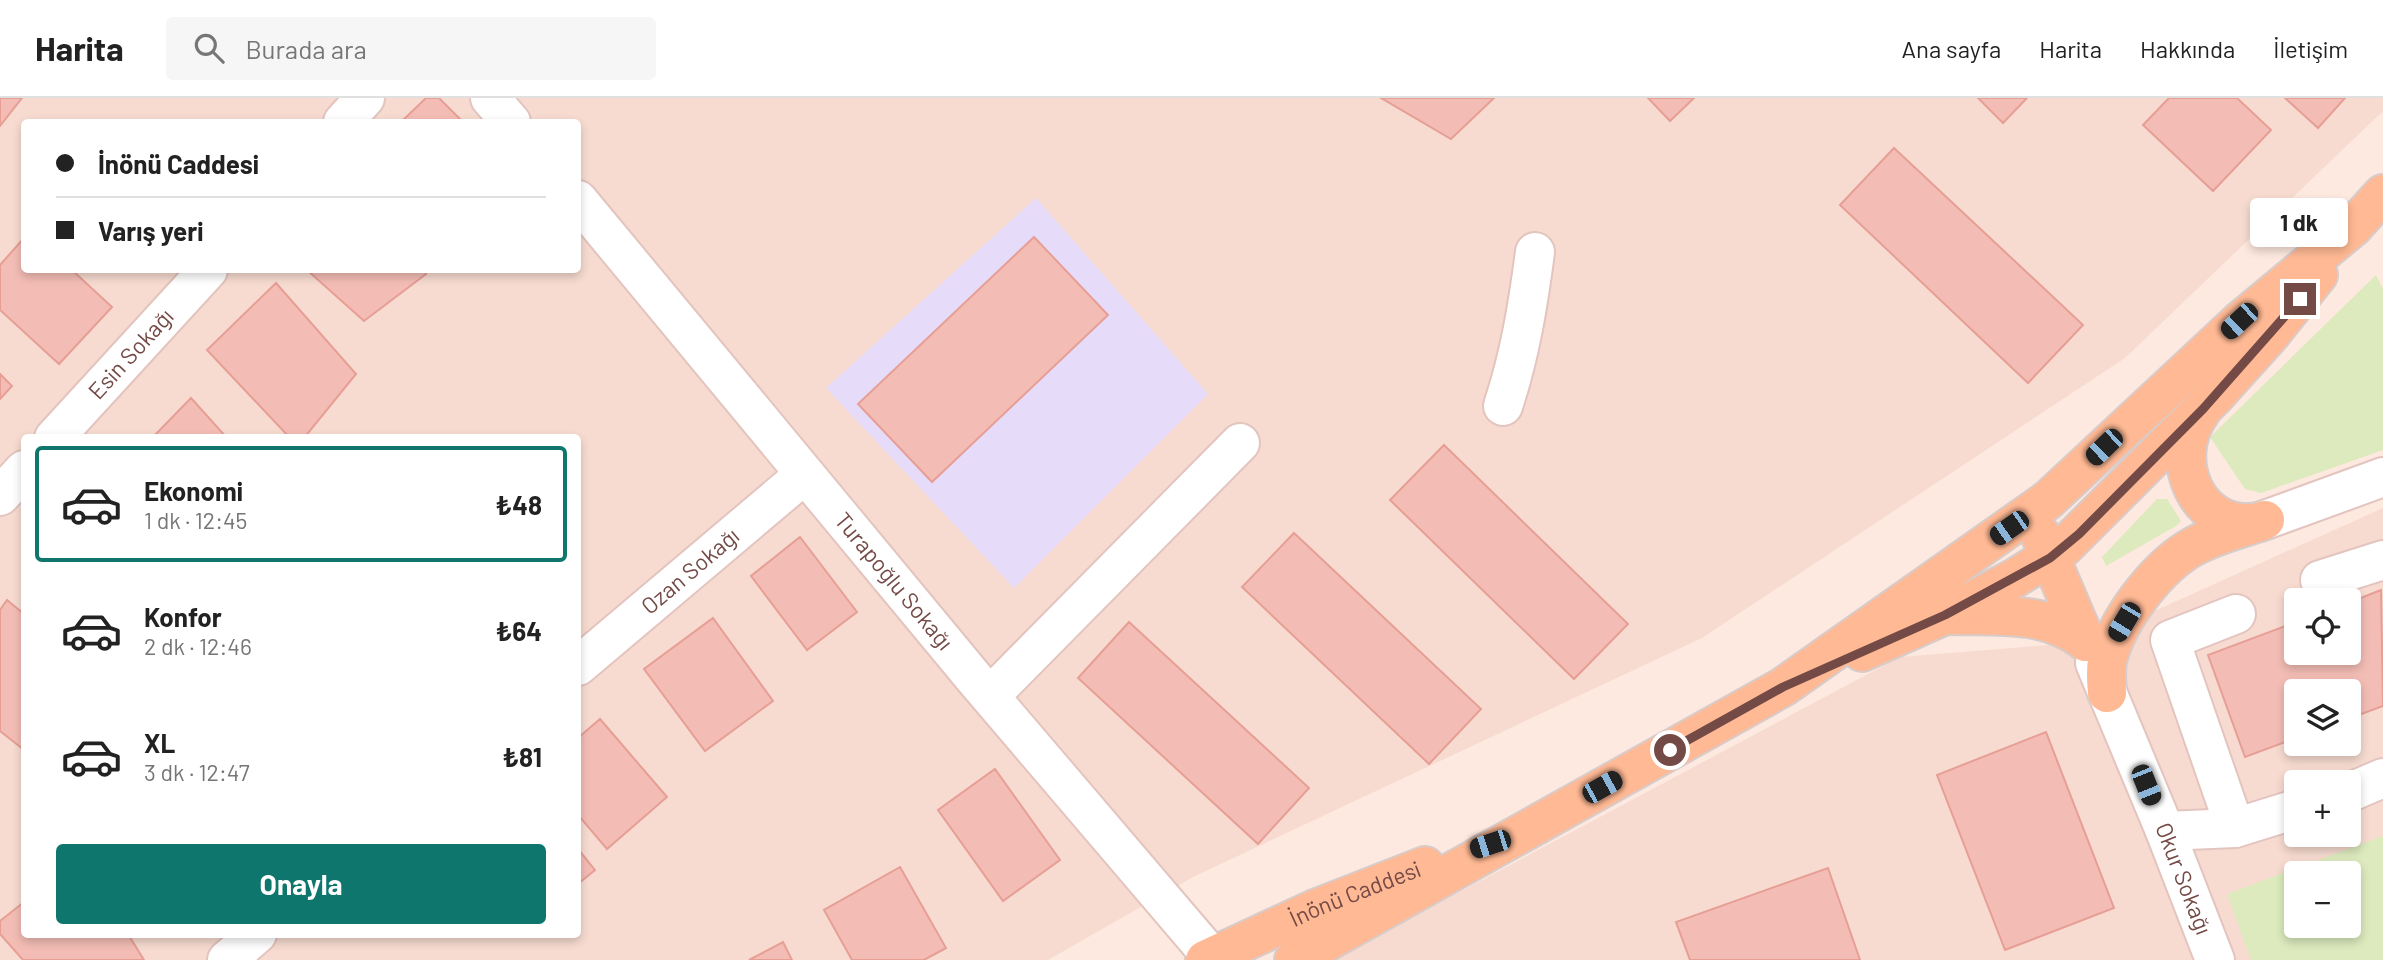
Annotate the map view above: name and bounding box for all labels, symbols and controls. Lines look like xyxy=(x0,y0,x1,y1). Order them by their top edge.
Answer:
search box xyxy=(166,17,656,80)
text: Harita xyxy=(35,28,124,68)
icon: search xyxy=(190,29,228,67)
text: Burada ara xyxy=(246,33,367,64)
text: Ana sayfa xyxy=(1902,34,2001,63)
text: Harita xyxy=(2039,34,2102,63)
text: Hakkında xyxy=(2140,34,2235,63)
text: İletişim xyxy=(2273,34,2348,63)
text: İnönü Caddesi xyxy=(98,148,259,179)
callout: 1 dk xyxy=(2251,198,2349,246)
text: 1 dk xyxy=(2280,208,2318,236)
text: Varış yeri xyxy=(98,215,203,246)
route end xyxy=(2284,283,2316,315)
car xyxy=(2217,299,2262,343)
street label: Esin Sokağı xyxy=(82,302,179,404)
car xyxy=(2082,425,2127,469)
icon: car xyxy=(60,473,123,536)
text: Ekonomi xyxy=(144,475,243,506)
text: ₺48 xyxy=(495,489,542,520)
text: 1 dk · 12:45 xyxy=(144,506,247,534)
street label: Turapoğlu Sokağı xyxy=(829,506,960,655)
car xyxy=(1986,507,2033,549)
street label: Ozan Sokağı xyxy=(635,521,744,620)
map controls xyxy=(2284,588,2361,938)
button: locate xyxy=(2284,588,2361,665)
icon: car xyxy=(60,599,123,662)
car xyxy=(2105,599,2144,645)
text: Konfor xyxy=(144,601,222,632)
text: ₺64 xyxy=(495,615,542,646)
text: 2 dk · 12:46 xyxy=(144,632,252,660)
button: layers xyxy=(2284,679,2361,756)
icon: car xyxy=(60,725,123,788)
text: XL xyxy=(144,727,175,758)
route start xyxy=(1654,734,1686,766)
text: ₺81 xyxy=(502,741,542,772)
text: 3 dk · 12:47 xyxy=(144,758,250,786)
car xyxy=(2129,762,2164,808)
car xyxy=(1579,768,1626,806)
button: + xyxy=(2284,770,2361,847)
street label: Okur Sokağı xyxy=(2150,818,2219,938)
car xyxy=(1467,828,1514,860)
button: Onayla xyxy=(56,844,546,924)
street label: İnönü Caddesi xyxy=(1285,854,1424,932)
button: − xyxy=(2284,861,2361,938)

